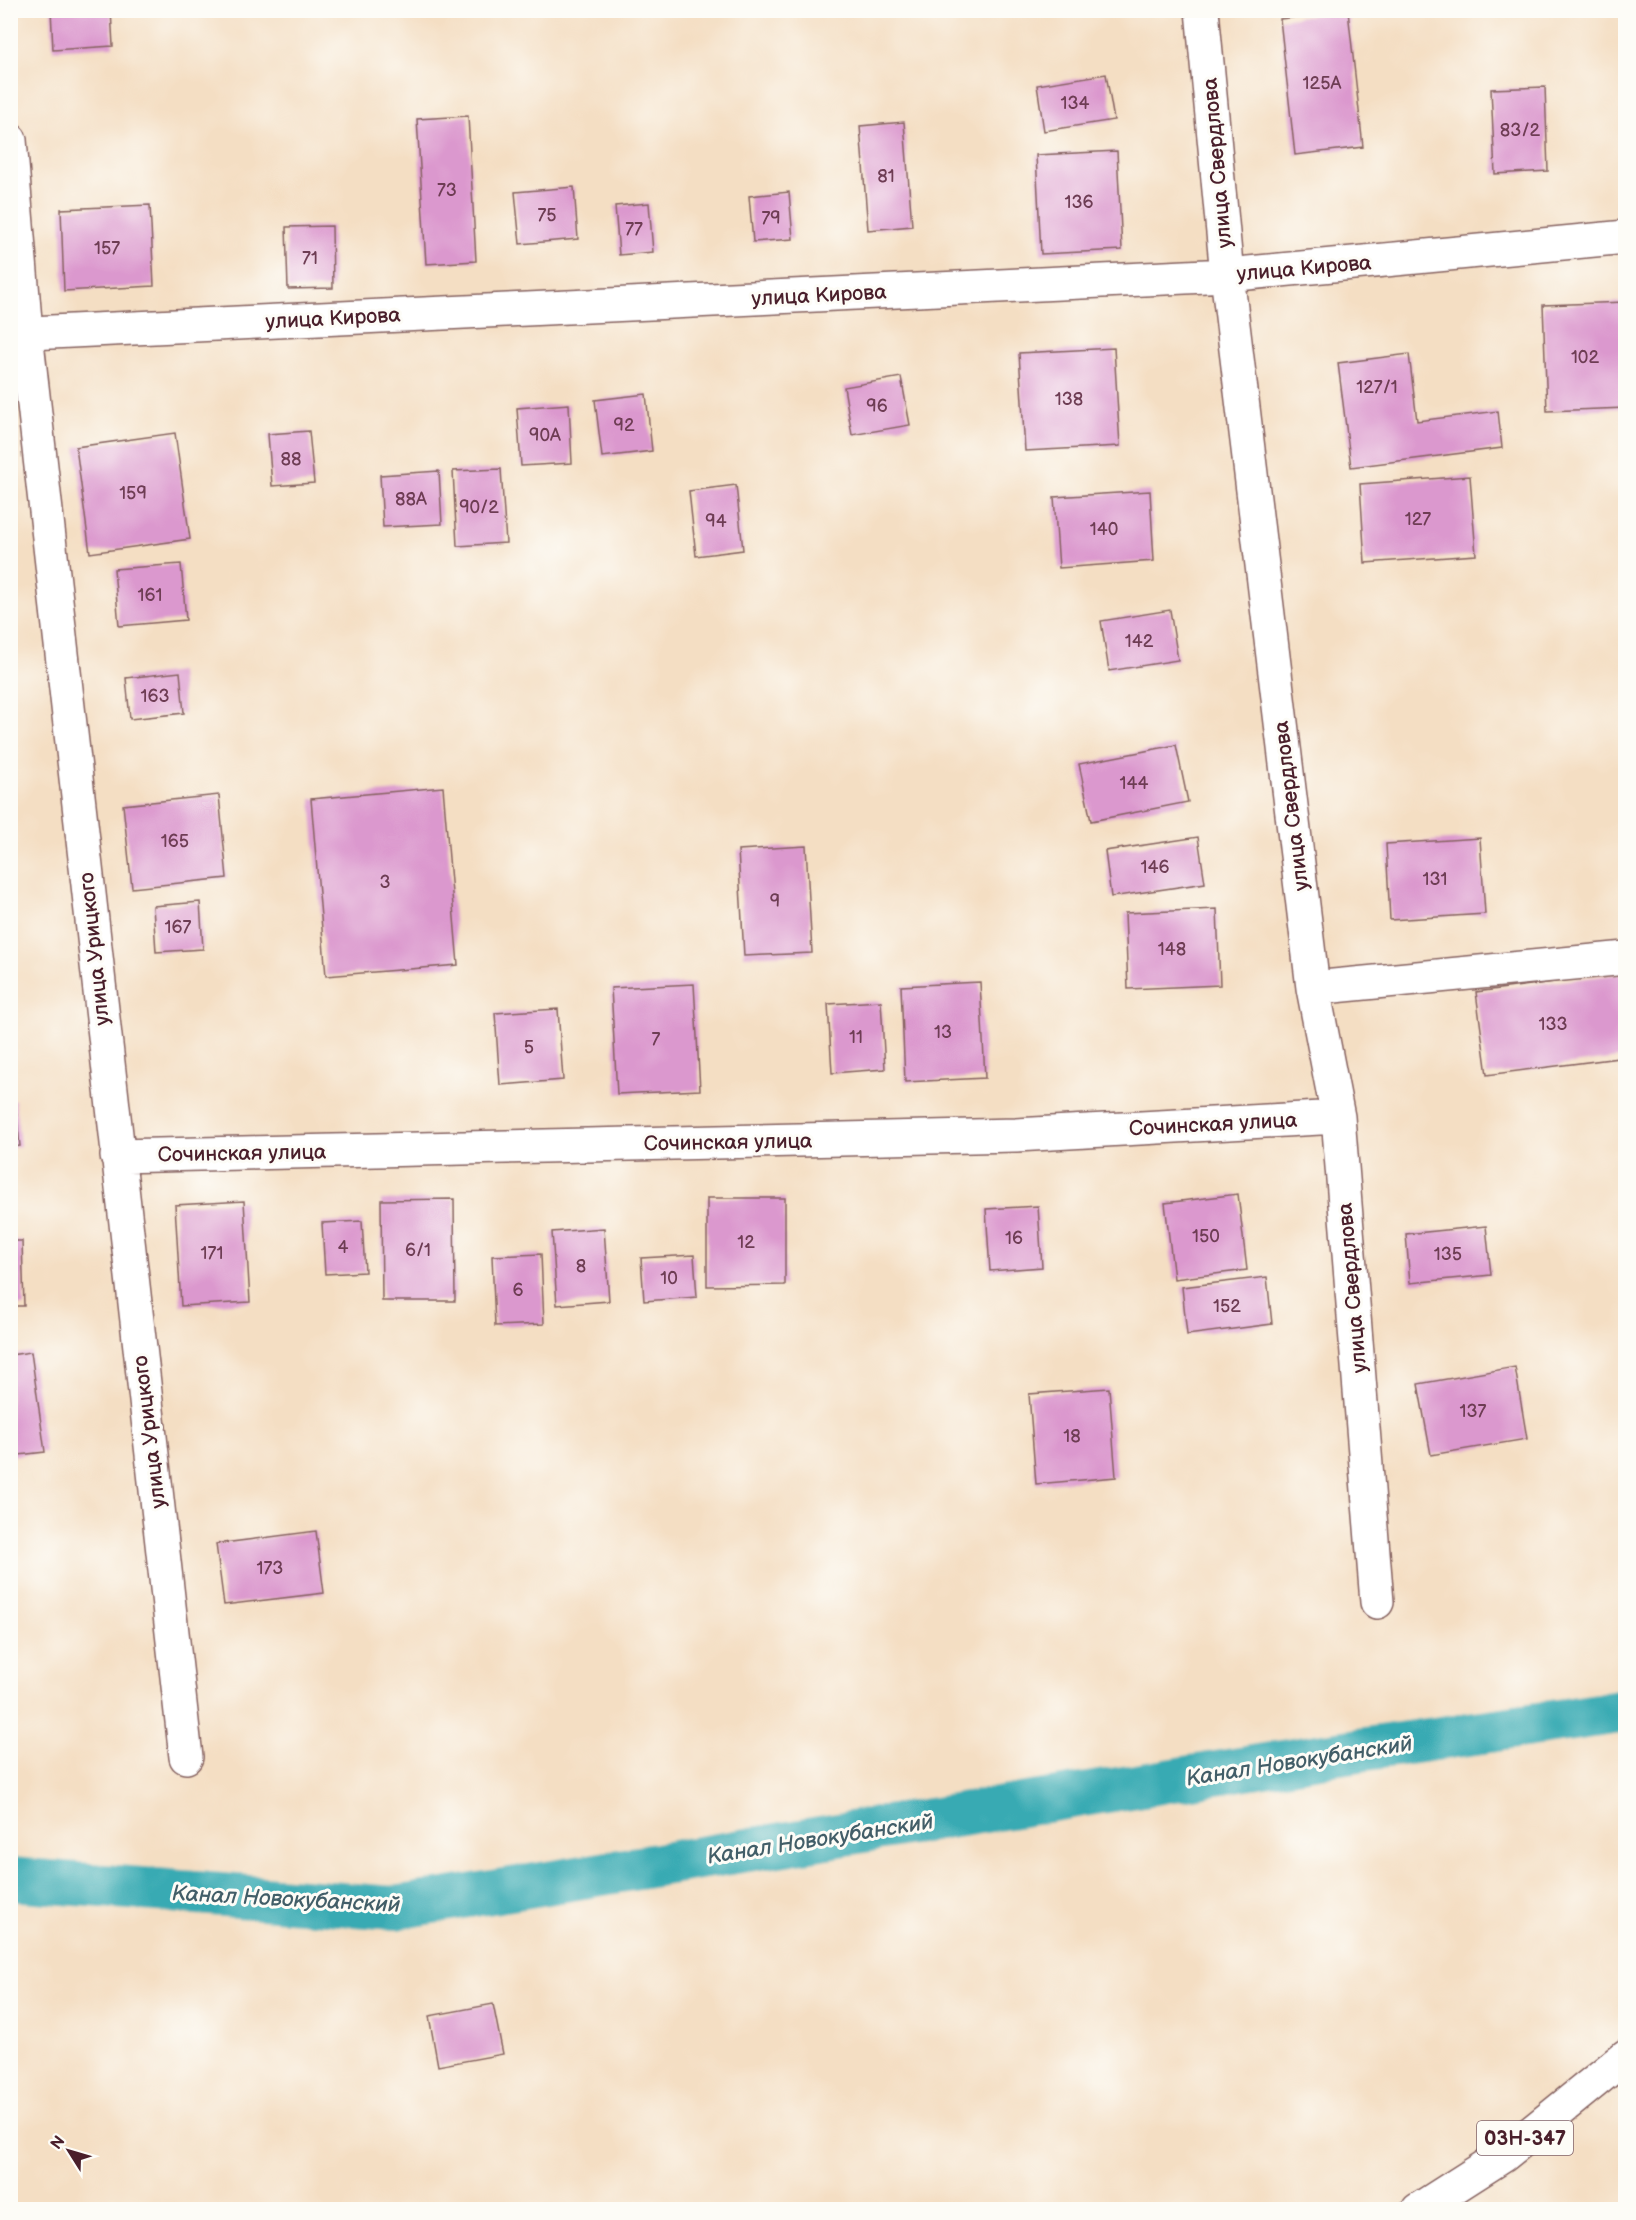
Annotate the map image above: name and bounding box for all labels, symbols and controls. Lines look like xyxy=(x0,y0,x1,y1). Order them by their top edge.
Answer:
house number: 125А xyxy=(1303,73,1341,94)
street label: улица Свердлова xyxy=(1198,76,1237,249)
house number: 134 xyxy=(1060,93,1090,114)
house number: 83/2 xyxy=(1500,120,1541,141)
house number: 81 xyxy=(877,166,895,187)
house number: 73 xyxy=(437,180,457,201)
house number: 136 xyxy=(1064,192,1094,213)
house number: 75 xyxy=(537,205,557,226)
house number: 79 xyxy=(761,208,781,229)
house number: 77 xyxy=(625,219,643,240)
house number: 157 xyxy=(94,238,120,259)
house number: 71 xyxy=(302,248,318,269)
street label: улица Кирова xyxy=(1236,250,1373,287)
street label: улица Кирова xyxy=(751,279,888,312)
street label: улица Кирова xyxy=(265,302,402,335)
house number: 102 xyxy=(1571,347,1599,368)
house number: 127/1 xyxy=(1356,377,1398,398)
house number: 138 xyxy=(1055,389,1083,410)
house number: 96 xyxy=(866,396,888,417)
house number: 92 xyxy=(613,415,635,436)
house number: 90А xyxy=(529,425,561,446)
house number: 88 xyxy=(281,449,302,470)
house number: 159 xyxy=(119,483,147,504)
house number: 88А xyxy=(395,489,427,510)
house number: 90/2 xyxy=(459,497,499,518)
house number: 127 xyxy=(1405,509,1431,530)
house number: 94 xyxy=(705,511,727,532)
house number: 140 xyxy=(1090,519,1118,540)
house number: 161 xyxy=(138,585,162,606)
house number: 142 xyxy=(1125,631,1154,652)
house number: 163 xyxy=(140,686,170,707)
street label: улица Свердлова xyxy=(1269,719,1314,892)
house number: 144 xyxy=(1120,773,1148,794)
house number: 165 xyxy=(161,831,189,852)
house number: 146 xyxy=(1141,857,1169,878)
house number: 131 xyxy=(1422,869,1448,890)
street label: улица Урицкого xyxy=(74,871,115,1027)
house number: 3 xyxy=(379,872,391,893)
house number: 9 xyxy=(770,891,780,912)
house number: 167 xyxy=(165,917,192,938)
house number: 148 xyxy=(1158,939,1186,960)
house number: 133 xyxy=(1538,1014,1568,1035)
house number: 13 xyxy=(934,1022,952,1043)
house number: 11 xyxy=(849,1027,863,1048)
house number: 7 xyxy=(652,1029,661,1050)
house number: 5 xyxy=(524,1037,534,1058)
street label: Сочинская улица xyxy=(1128,1108,1298,1141)
street label: Сочинская улица xyxy=(643,1129,813,1156)
street label: Сочинская улица xyxy=(157,1140,327,1167)
street label: улица Свердлова xyxy=(1333,1201,1372,1374)
house number: 150 xyxy=(1192,1226,1220,1247)
house number: 16 xyxy=(1005,1228,1023,1249)
house number: 12 xyxy=(737,1232,755,1253)
house number: 4 xyxy=(338,1237,349,1258)
house number: 6/1 xyxy=(405,1240,431,1261)
house number: 171 xyxy=(201,1243,223,1264)
house number: 135 xyxy=(1434,1244,1462,1265)
house number: 8 xyxy=(576,1256,586,1277)
house number: 10 xyxy=(660,1268,678,1289)
house number: 6 xyxy=(513,1280,524,1301)
house number: 152 xyxy=(1213,1296,1241,1317)
street label: улица Урицкого xyxy=(128,1354,171,1510)
house number: 137 xyxy=(1460,1401,1487,1422)
house number: 18 xyxy=(1063,1426,1081,1447)
house number: 173 xyxy=(257,1558,283,1579)
water label: Канал Новокубанский xyxy=(1184,1730,1415,1793)
water label: Канал Новокубанский xyxy=(705,1808,936,1871)
water label: Канал Новокубанский xyxy=(171,1880,401,1919)
north arrow xyxy=(39,2121,99,2181)
road number: 03Н-347 xyxy=(1477,2121,1573,2155)
text: N xyxy=(47,2132,69,2153)

